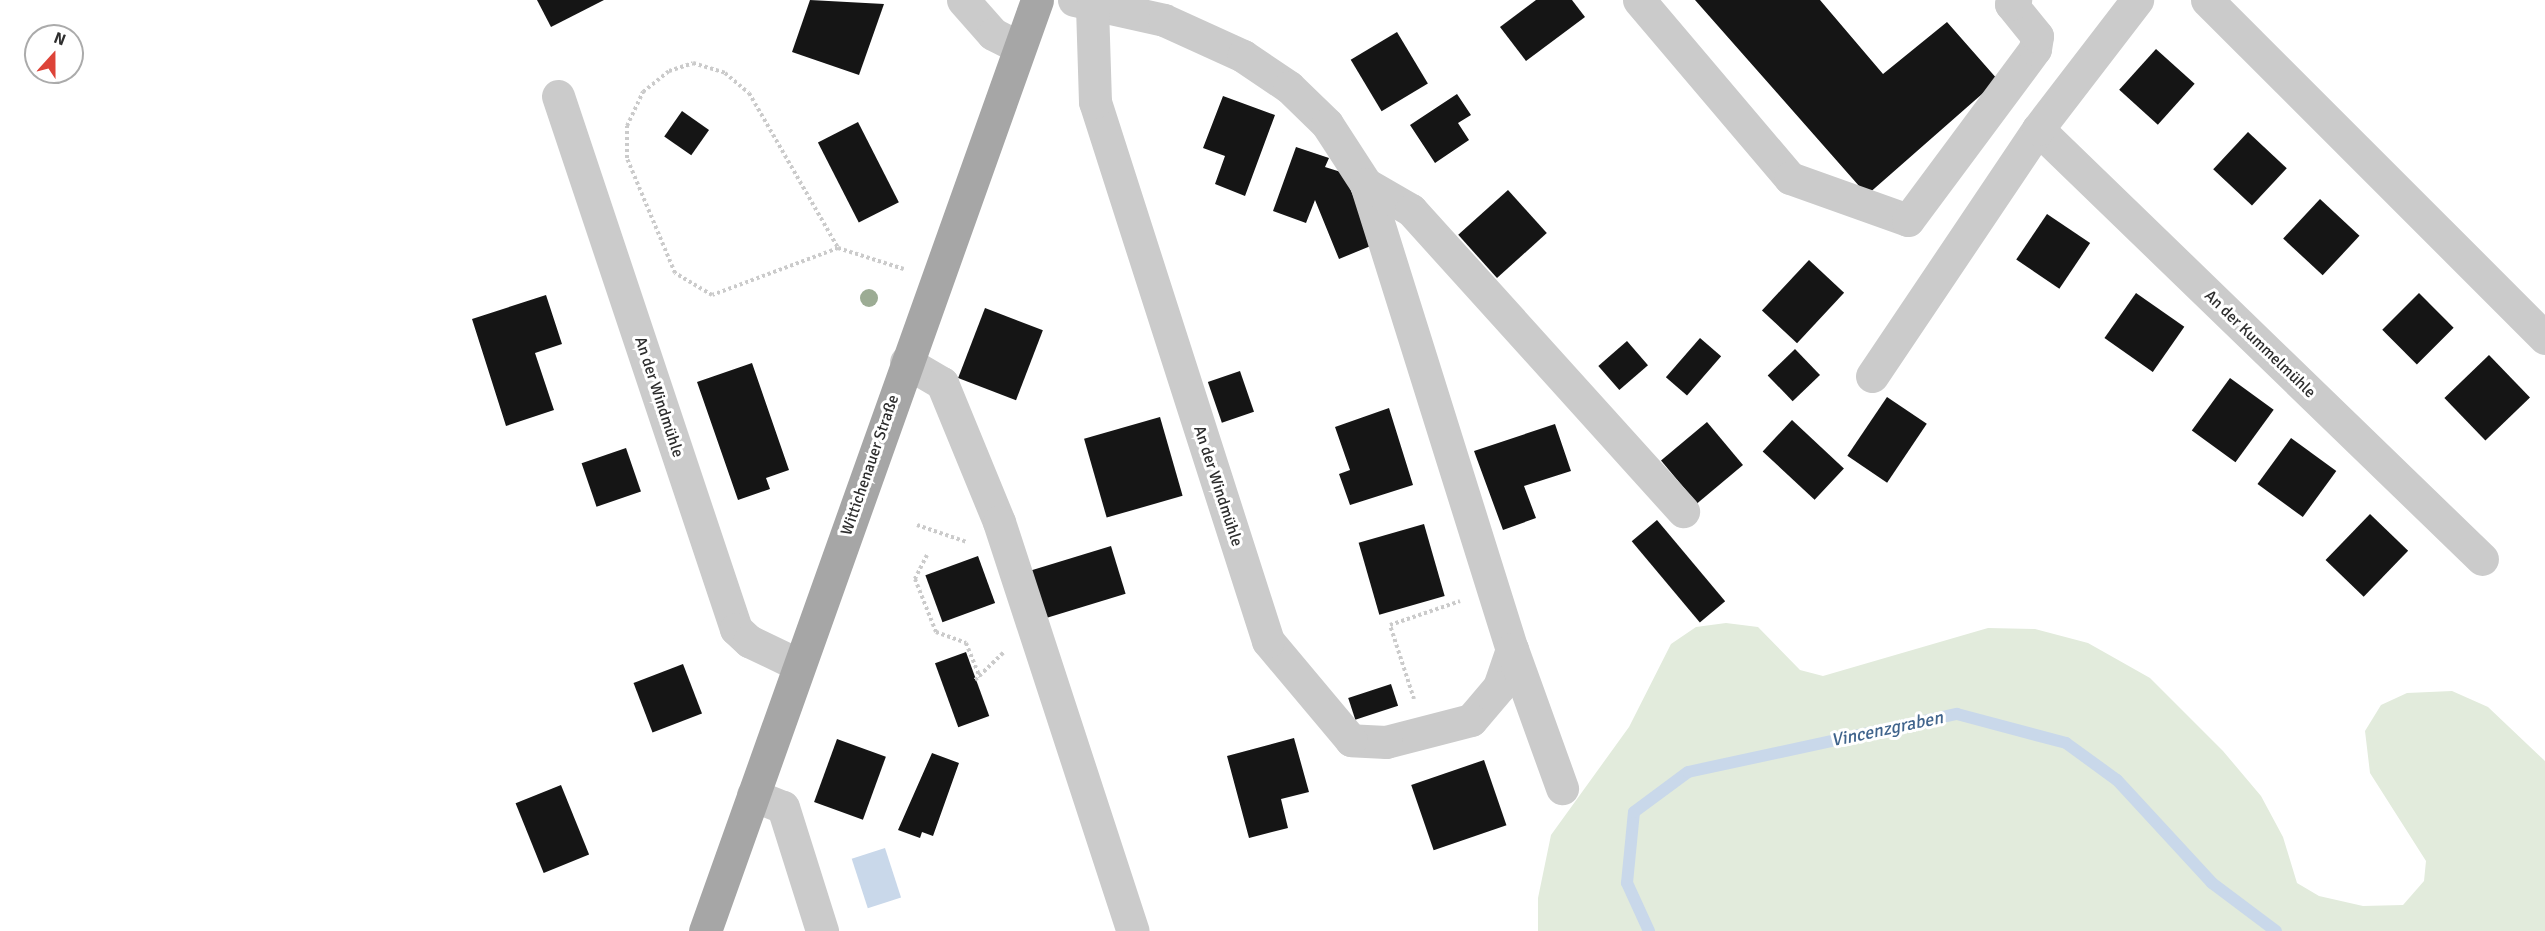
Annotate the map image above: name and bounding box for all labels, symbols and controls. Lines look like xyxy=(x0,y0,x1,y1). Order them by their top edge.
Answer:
north arrow xyxy=(24,24,84,84)
text: N xyxy=(51,28,69,50)
street label: An der Kummelmühle xyxy=(2200,286,2320,402)
street label: An der Windmühle xyxy=(630,334,688,460)
street label: Wittichenauer Straße xyxy=(837,392,903,538)
street label: An der Windmühle xyxy=(1189,423,1247,549)
water label: Vincenzgraben xyxy=(1829,707,1945,751)

